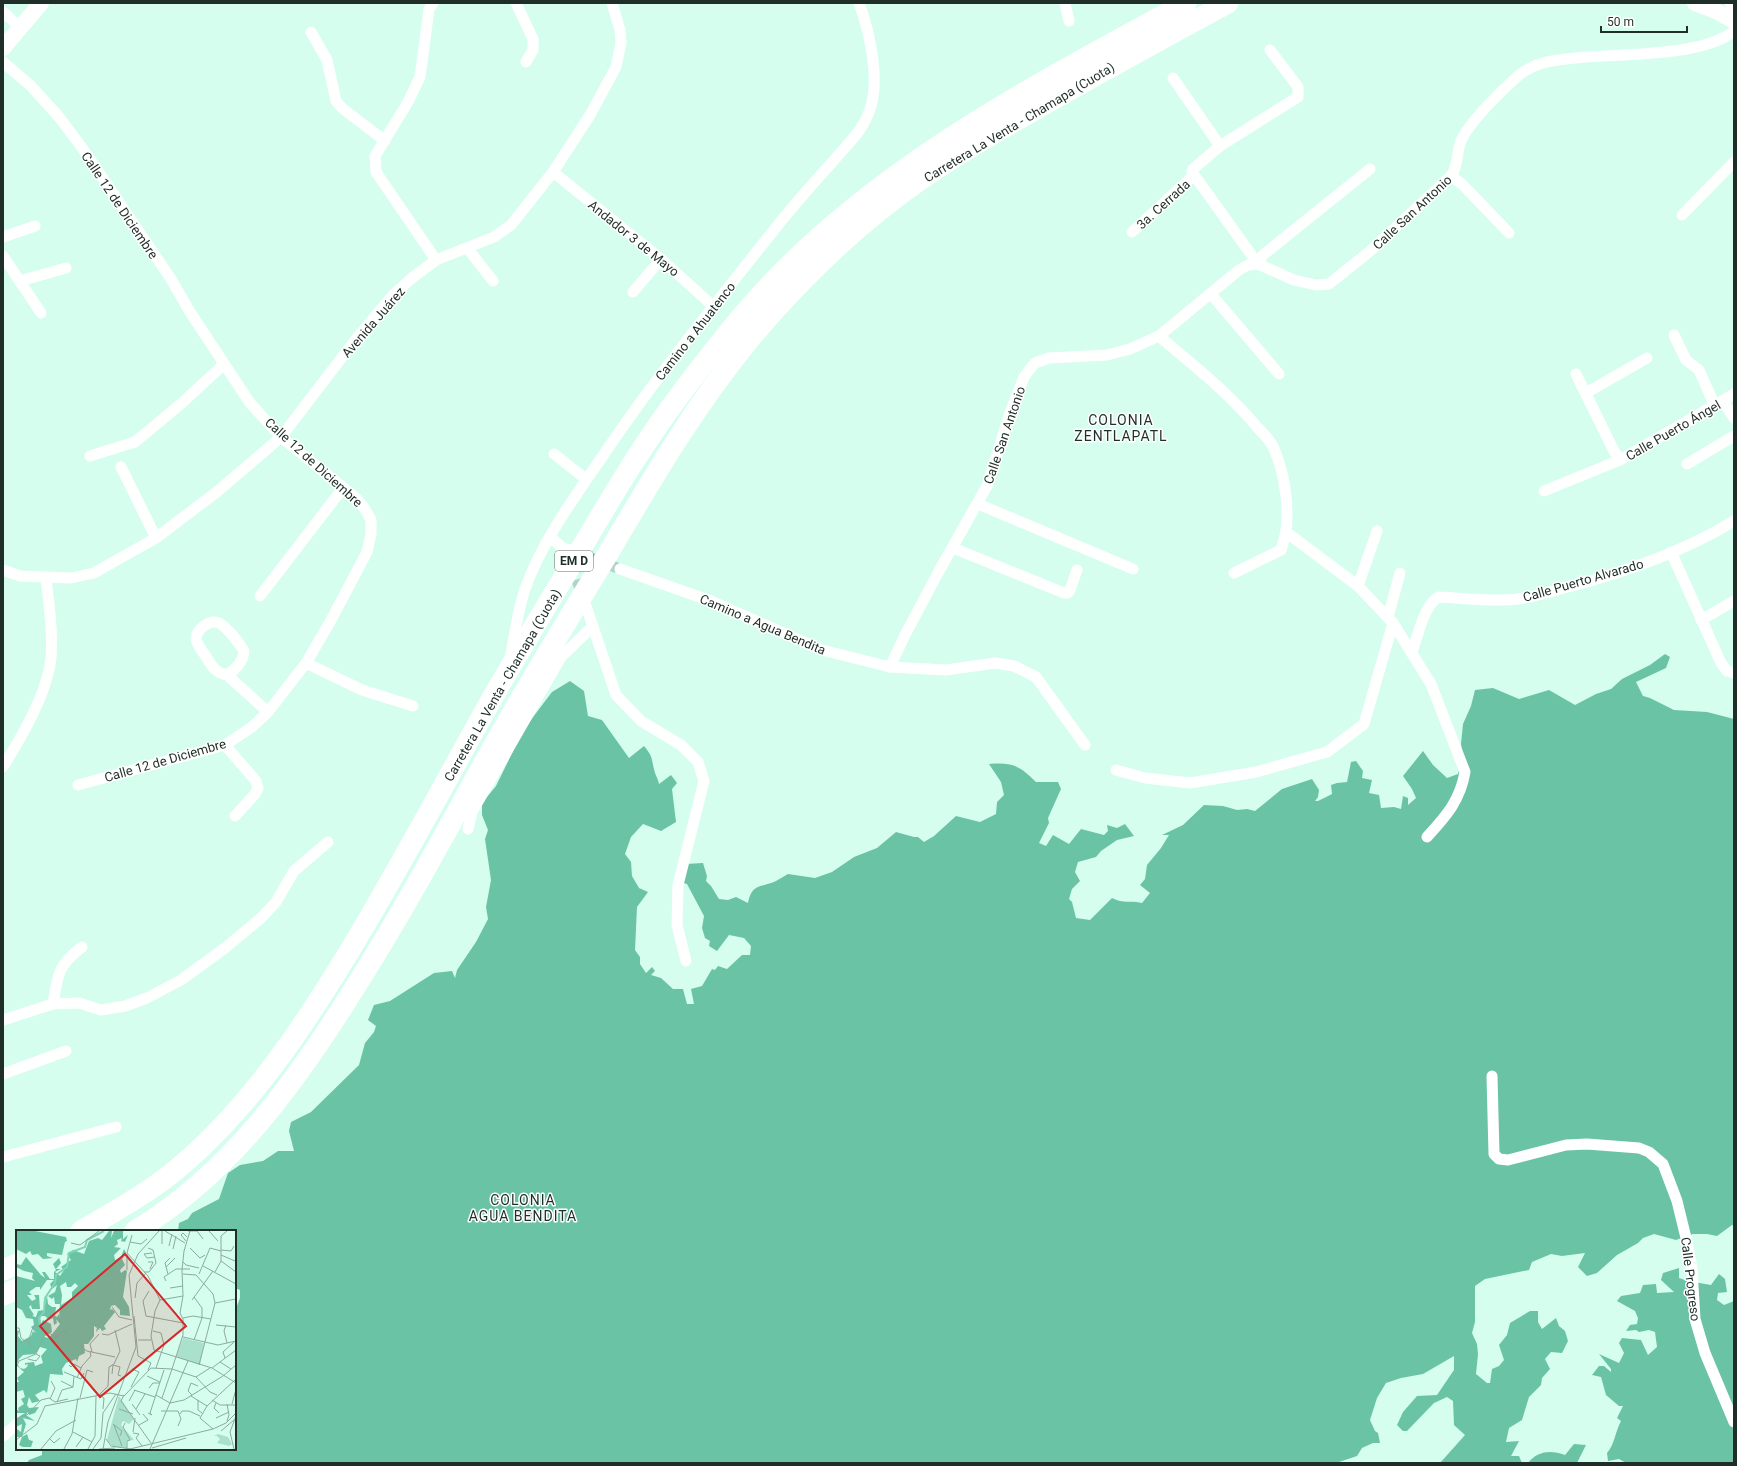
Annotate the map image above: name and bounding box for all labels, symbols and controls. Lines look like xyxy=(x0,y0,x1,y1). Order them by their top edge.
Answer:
scale bar xyxy=(1601,8,1687,34)
text: 50 m xyxy=(1607,15,1634,29)
street label: Carretera La Venta - Chamapa (Cuota) xyxy=(921,59,1117,185)
street label: Calle 12 de Diciembre xyxy=(78,149,161,262)
street label: Calle San Antonio xyxy=(1370,172,1455,253)
street label: 3a. Cerrada xyxy=(1134,177,1193,232)
street label: Andador 3 de Mayo xyxy=(585,197,682,280)
street label: Camino a Ahuatenco xyxy=(652,279,738,383)
street label: Avenida Juárez xyxy=(339,284,408,361)
street label: Calle San Antonio xyxy=(981,384,1028,486)
street label: Calle Puerto Ángel xyxy=(1623,397,1723,464)
district label: COLONIA ZENTLAPATL xyxy=(1074,412,1168,444)
street label: Calle 12 de Diciembre xyxy=(262,415,365,510)
road number: EM D xyxy=(555,551,593,571)
street label: Calle Puerto Alvarado xyxy=(1521,556,1645,605)
street label: Carretera La Venta - Chamapa (Cuota) xyxy=(441,586,564,784)
street label: Camino a Agua Bendita xyxy=(698,591,828,658)
street label: Calle 12 de Diciembre xyxy=(103,736,228,785)
district label: COLONIA AGUA BENDITA xyxy=(469,1192,577,1224)
inset map xyxy=(16,1230,236,1450)
street label: Calle Progreso xyxy=(1678,1236,1703,1322)

